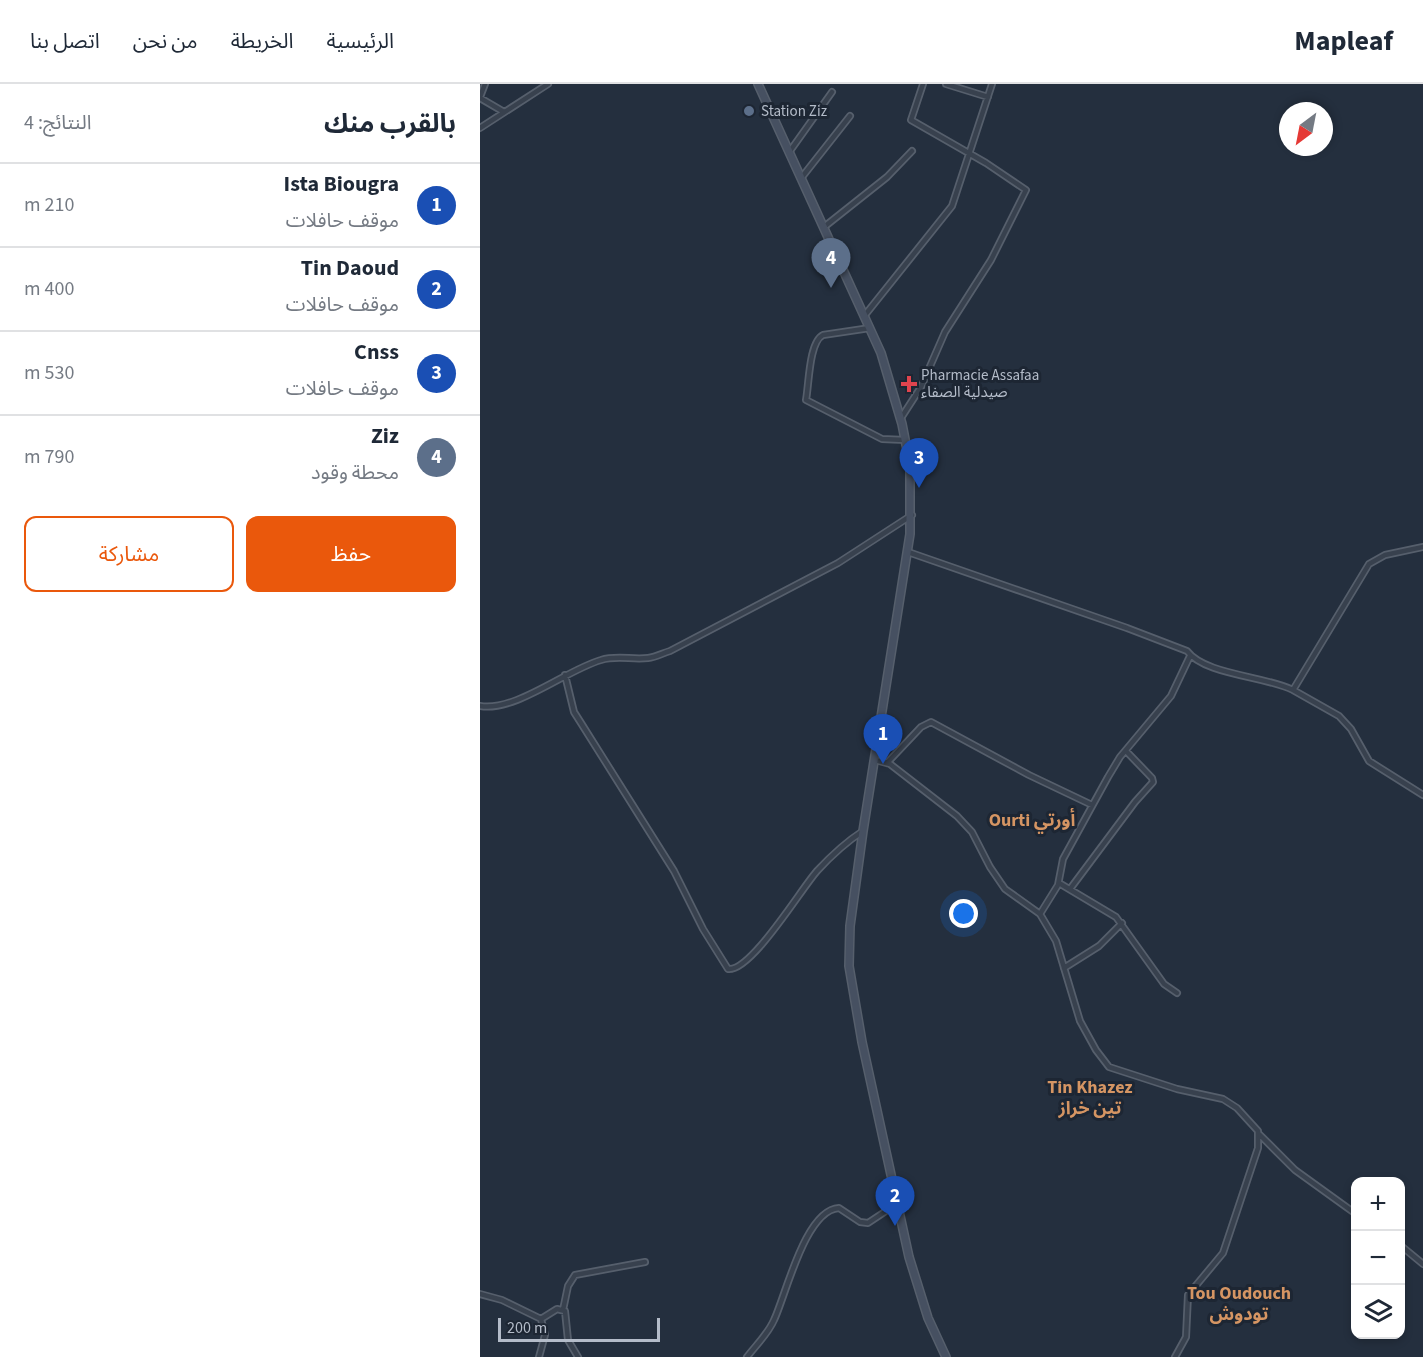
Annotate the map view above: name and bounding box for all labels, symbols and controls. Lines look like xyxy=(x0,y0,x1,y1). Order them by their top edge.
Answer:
text: Mapleaf xyxy=(1294,21,1393,61)
text: اتصل بنا xyxy=(30,26,100,56)
text: من نحن xyxy=(133,26,198,56)
text: الخريطة xyxy=(231,26,294,56)
text: الرئيسية xyxy=(327,26,394,56)
place label: Station Ziz xyxy=(761,101,827,122)
north arrow xyxy=(1279,102,1333,156)
marker: Station Ziz xyxy=(742,104,756,118)
text: بالقرب منك xyxy=(324,105,456,142)
text: النتائج: 4 xyxy=(24,109,91,137)
text: Ista Biougra xyxy=(284,168,399,200)
text: 210 m xyxy=(24,191,74,219)
text: 1 xyxy=(431,191,442,219)
text: موقف حافلات xyxy=(286,207,399,235)
pin: 4 xyxy=(812,238,850,288)
text: Tin Daoud xyxy=(301,252,399,284)
text: 400 m xyxy=(24,275,74,303)
text: 2 xyxy=(431,275,442,303)
text: موقف حافلات xyxy=(286,291,399,319)
text: Cnss xyxy=(354,336,399,368)
text: 530 m xyxy=(24,359,74,387)
text: 3 xyxy=(431,359,442,387)
place label: Pharmacie Assafaa صيدلية الصفاء xyxy=(921,365,1039,403)
text: موقف حافلات xyxy=(286,375,399,403)
marker: Pharmacie Assafaa صيدلية الصفاء xyxy=(902,377,916,391)
text: Ziz xyxy=(371,420,399,452)
pin: 3 xyxy=(900,438,938,488)
text: 790 m xyxy=(24,443,74,471)
text: 4 xyxy=(431,443,442,471)
text: محطة وقود xyxy=(311,459,399,487)
button: مشاركة xyxy=(24,516,234,592)
button: حفظ xyxy=(246,516,456,592)
pin: 1 xyxy=(864,714,902,764)
district label: Ourti أورتي xyxy=(989,807,1075,834)
your location xyxy=(949,899,978,928)
district label: Tin Khazez تين خراز xyxy=(1047,1075,1133,1121)
pin: 2 xyxy=(876,1176,914,1226)
map controls xyxy=(1351,1177,1405,1339)
button: + xyxy=(1351,1177,1405,1231)
button: − xyxy=(1351,1231,1405,1285)
district label: Tou Oudouch تودوش xyxy=(1187,1281,1291,1327)
button: layers xyxy=(1351,1285,1405,1339)
scale bar xyxy=(498,1315,660,1342)
text: 200 m xyxy=(507,1317,547,1339)

